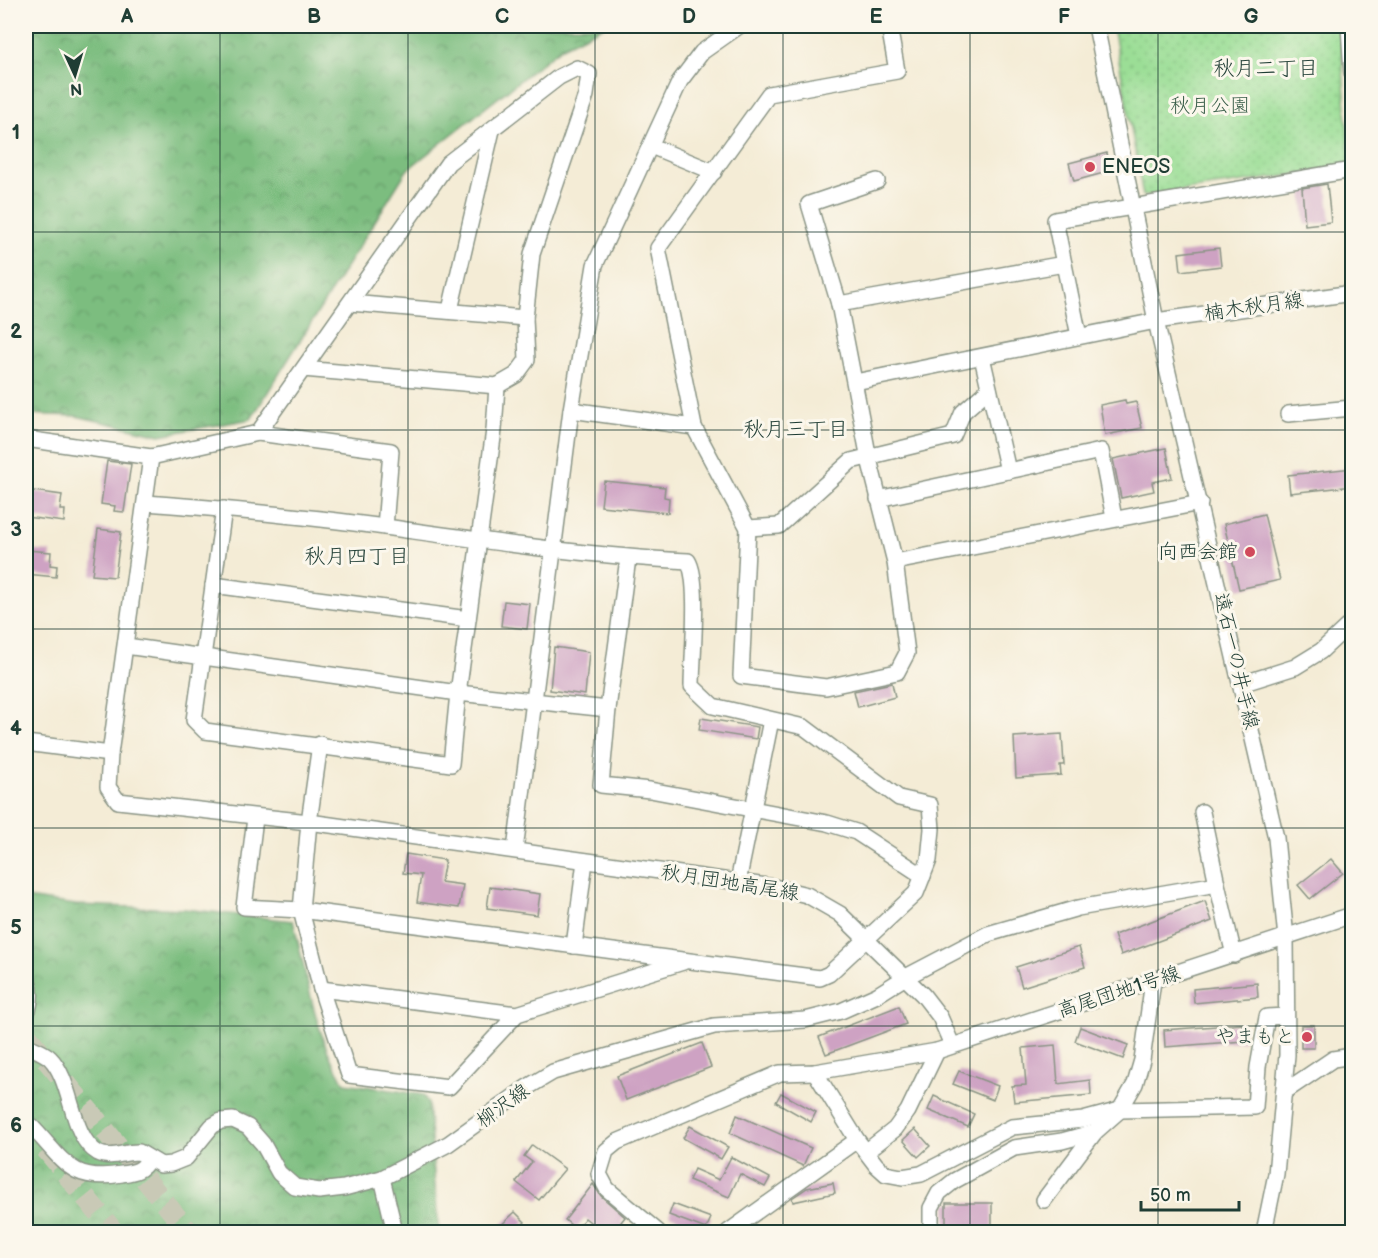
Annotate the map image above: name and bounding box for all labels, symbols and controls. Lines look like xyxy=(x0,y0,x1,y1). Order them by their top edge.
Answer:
text: A xyxy=(120,5,134,29)
text: B xyxy=(307,5,321,29)
text: C xyxy=(495,5,509,29)
text: D xyxy=(682,5,696,29)
text: E xyxy=(870,5,883,29)
text: F xyxy=(1058,5,1070,29)
text: G xyxy=(1244,5,1259,29)
north arrow xyxy=(45,45,105,105)
district label: 秋月二丁目 xyxy=(1214,56,1319,81)
text: N xyxy=(69,79,83,98)
park label: 秋月公園 xyxy=(1170,94,1250,118)
text: 1 xyxy=(12,121,20,145)
place label: ENEOS xyxy=(1102,155,1170,179)
marker: ENEOS xyxy=(1083,160,1097,174)
street label: 楠木秋月線 xyxy=(1203,288,1305,326)
text: 2 xyxy=(10,320,22,344)
district label: 秋月三丁目 xyxy=(744,417,849,442)
text: 3 xyxy=(10,518,22,542)
place label: 向西会館 xyxy=(1158,540,1238,564)
district label: 秋月四丁目 xyxy=(305,544,410,569)
marker: 向西会館 xyxy=(1243,545,1257,559)
street label: 遠石一の井手線 xyxy=(1209,590,1263,732)
text: 4 xyxy=(10,717,22,741)
street label: 秋月団地高尾線 xyxy=(659,860,801,906)
text: 5 xyxy=(10,916,22,940)
street label: 高尾団地1号線 xyxy=(1055,961,1183,1023)
place label: やまもと xyxy=(1215,1025,1295,1049)
marker: やまもと xyxy=(1300,1030,1314,1044)
street label: 柳沢線 xyxy=(472,1079,534,1133)
text: 6 xyxy=(10,1114,22,1138)
scale bar xyxy=(1141,1174,1238,1212)
text: 50 m xyxy=(1150,1185,1191,1206)

